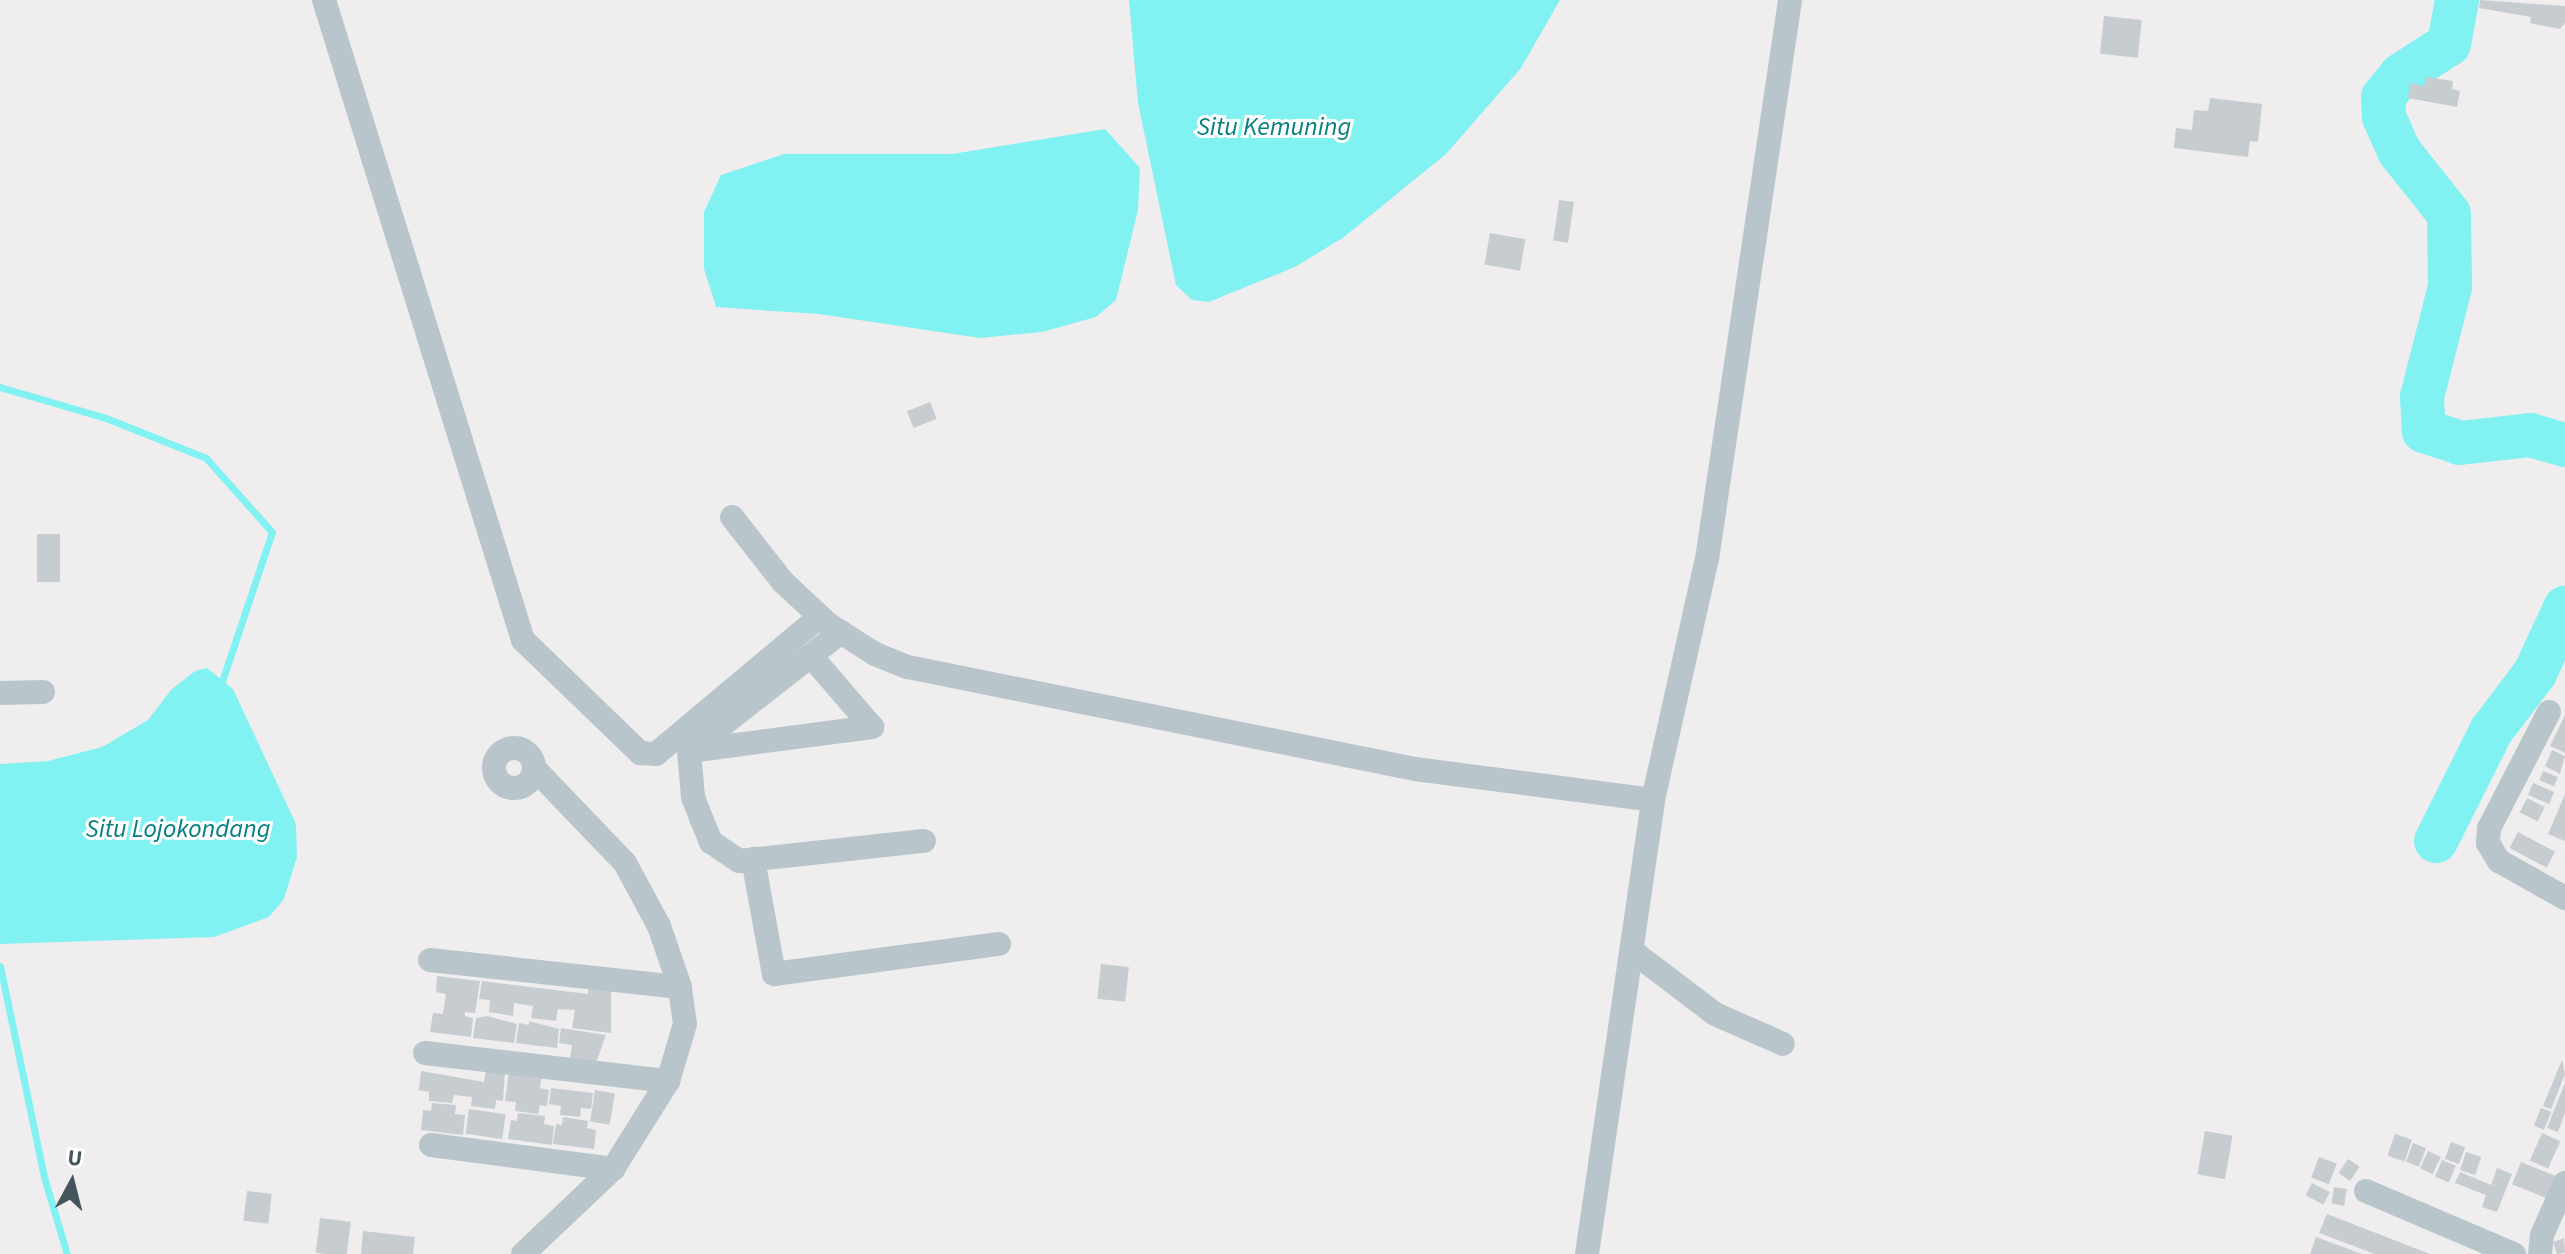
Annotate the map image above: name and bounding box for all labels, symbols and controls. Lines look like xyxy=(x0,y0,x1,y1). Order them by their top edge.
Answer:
water label: Situ Kemuning xyxy=(1197,111,1351,143)
water label: Situ Lojokondang xyxy=(85,813,271,845)
text: U xyxy=(66,1141,84,1175)
north arrow xyxy=(32,1142,112,1222)

